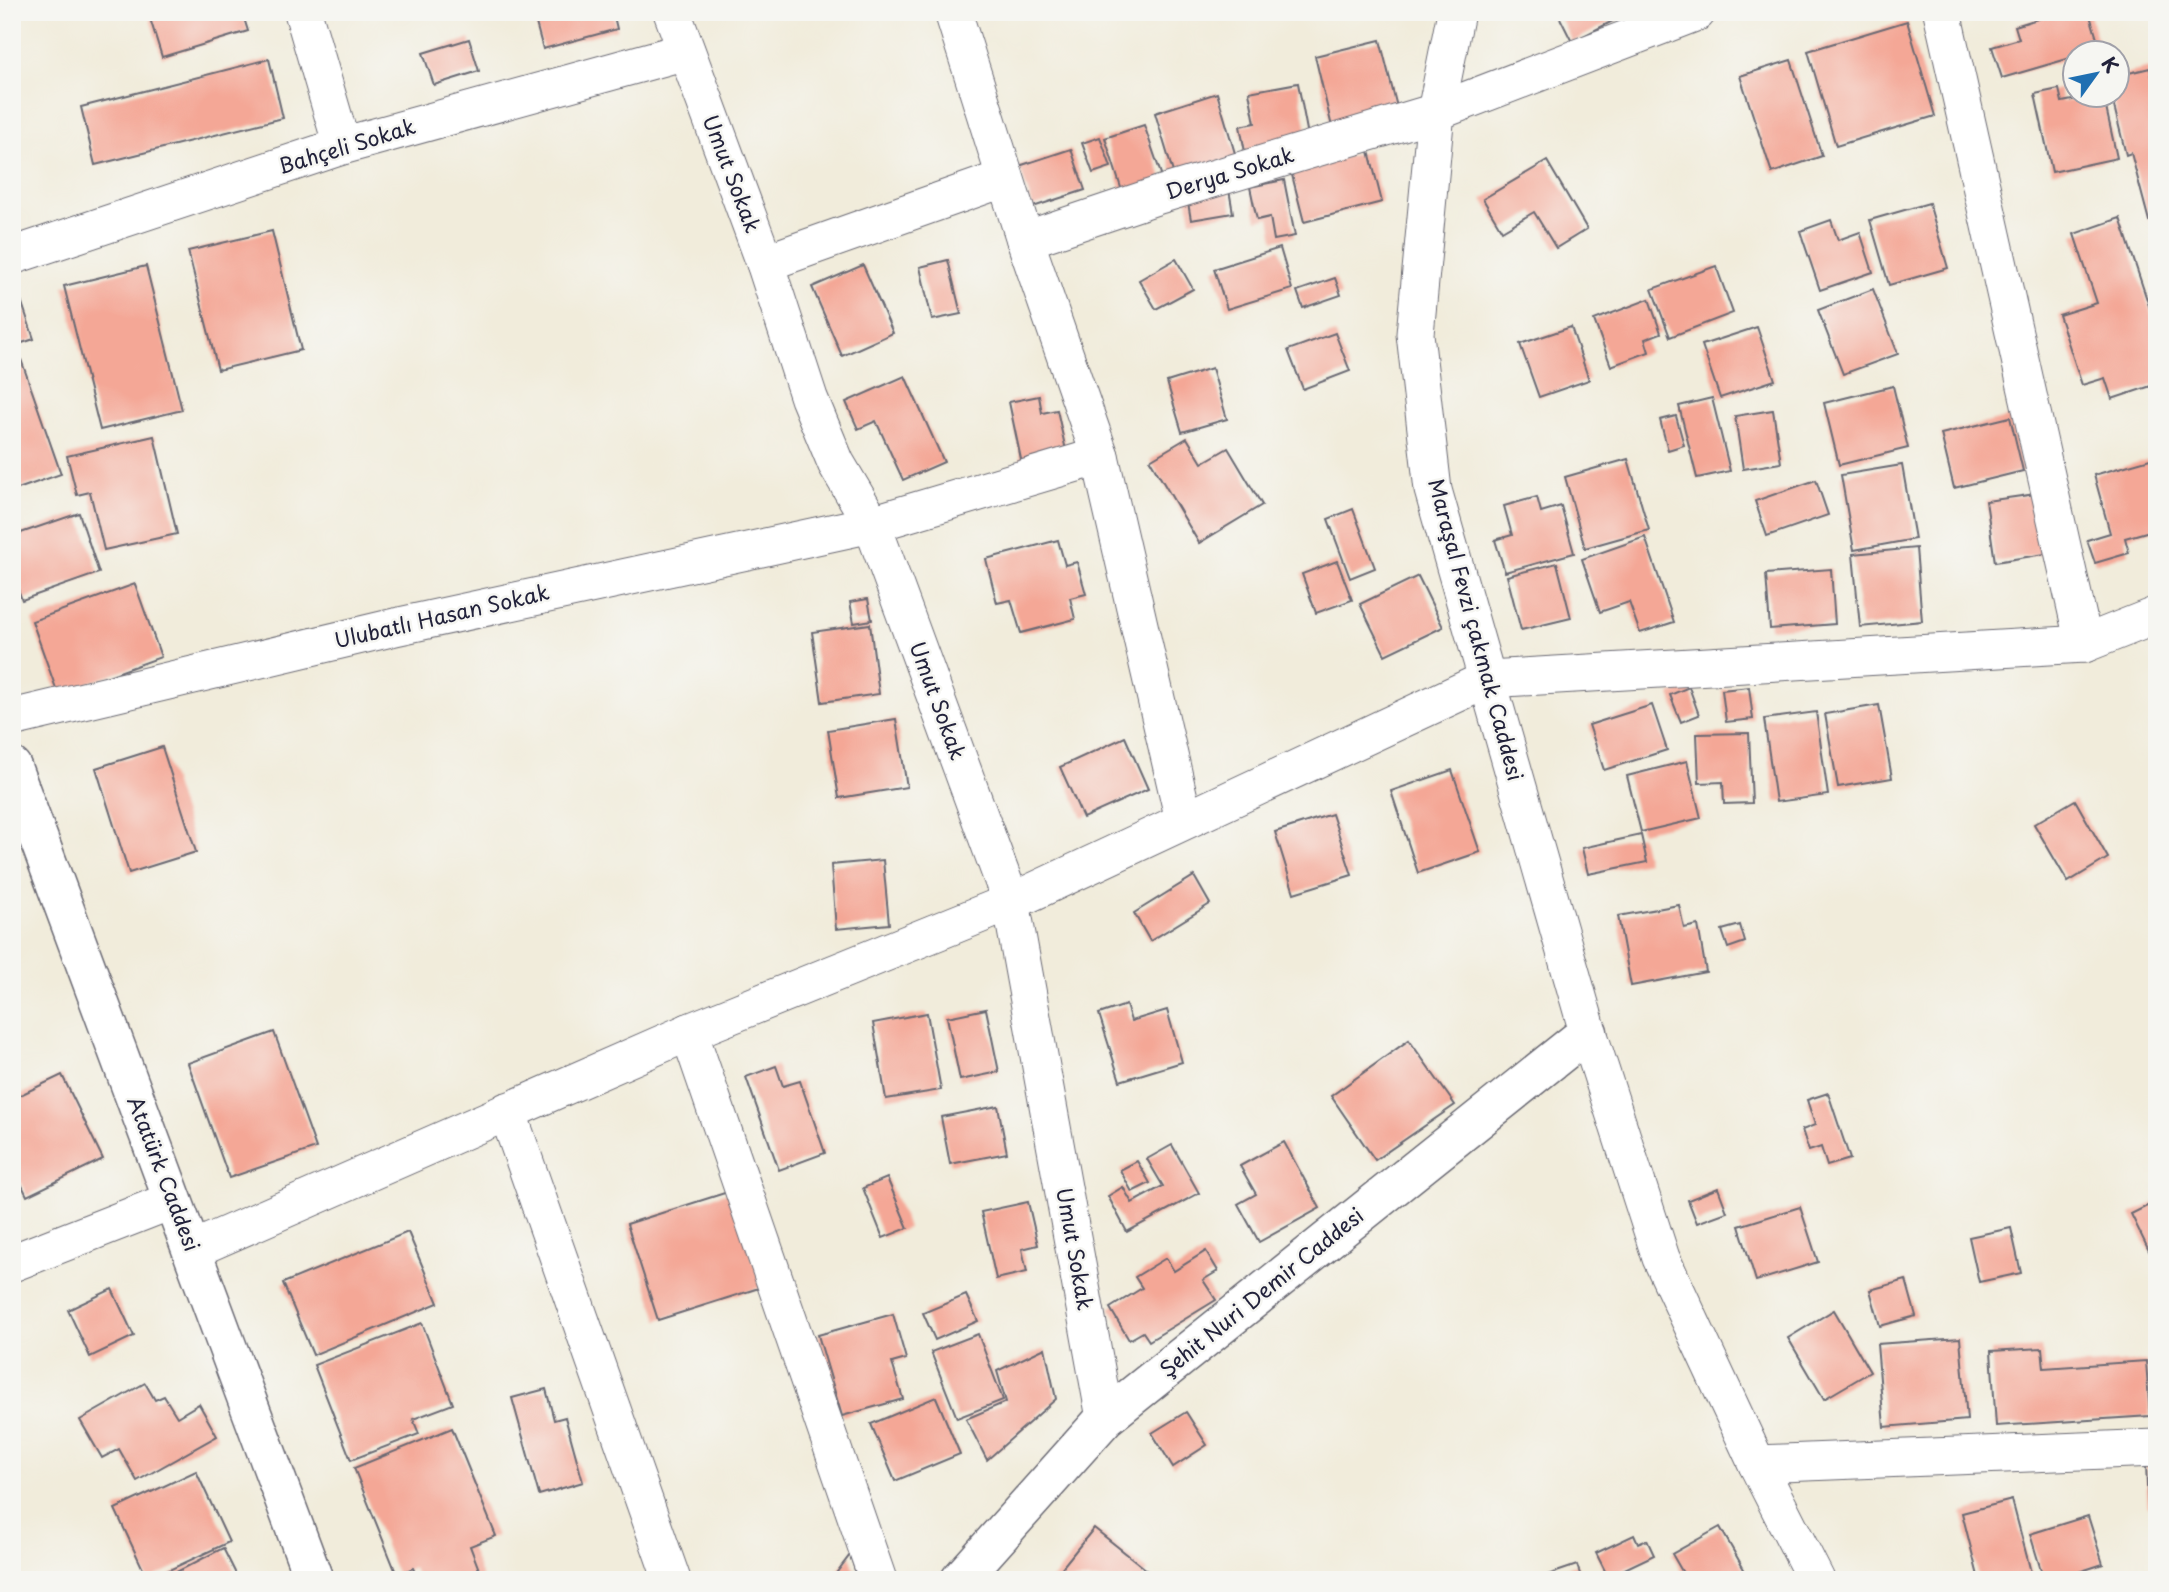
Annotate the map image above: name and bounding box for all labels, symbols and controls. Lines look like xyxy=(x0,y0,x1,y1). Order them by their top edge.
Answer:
north arrow xyxy=(2060,38,2130,108)
text: K xyxy=(2096,51,2127,78)
street label: Bahçeli Sokak xyxy=(274,109,419,181)
street label: Umut Sokak xyxy=(696,110,770,237)
street label: Derya Sokak xyxy=(1161,137,1298,207)
street label: Maraşal Fevzi çakmak Caddesi xyxy=(1421,475,1533,784)
street label: Ulubatlı Hasan Sokak xyxy=(331,575,552,655)
street label: Umut Sokak xyxy=(903,637,975,764)
street label: Atatürk Caddesi xyxy=(121,1091,209,1256)
street label: Umut Sokak xyxy=(1049,1185,1102,1312)
street label: Şehit Nuri Demir Caddesi xyxy=(1152,1199,1370,1384)

